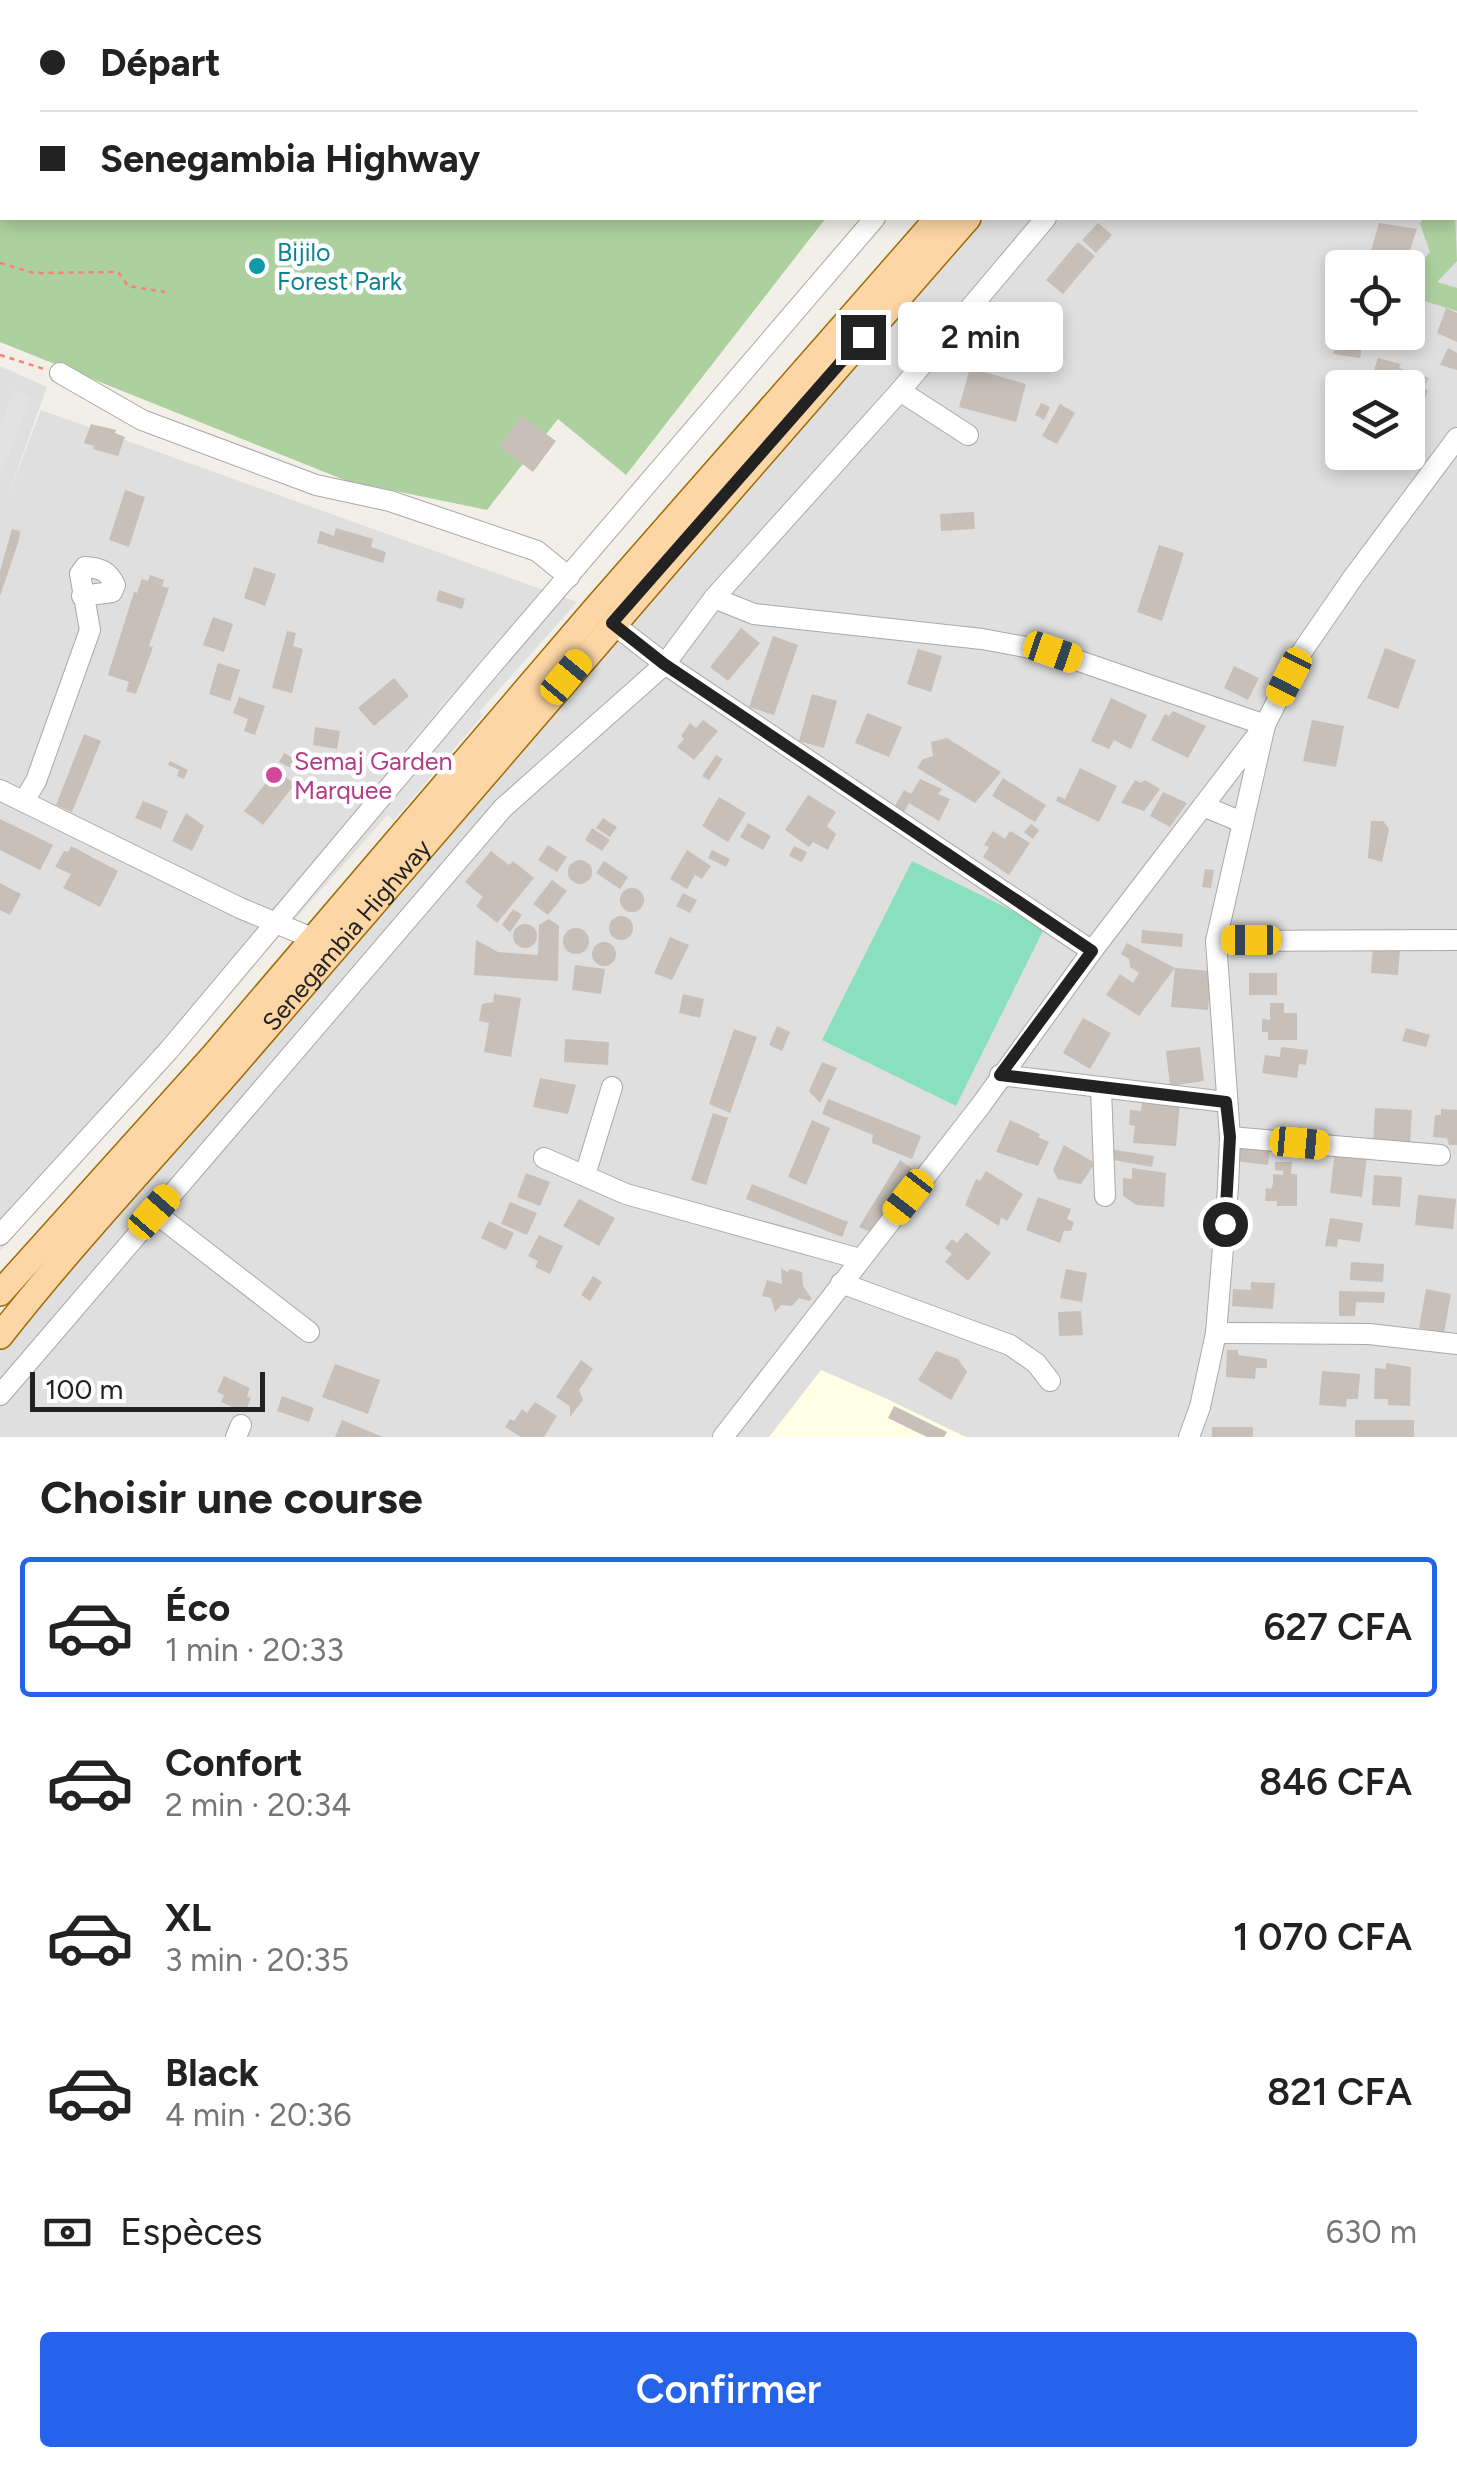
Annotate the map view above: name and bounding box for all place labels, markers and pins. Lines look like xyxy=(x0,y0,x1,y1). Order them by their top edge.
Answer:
place label: Bijilo Forest Park xyxy=(277,237,403,296)
marker: Bijilo Forest Park xyxy=(246,255,268,277)
place label: Semaj Garden Marquee xyxy=(294,746,452,805)
marker: Semaj Garden Marquee xyxy=(263,764,285,786)

